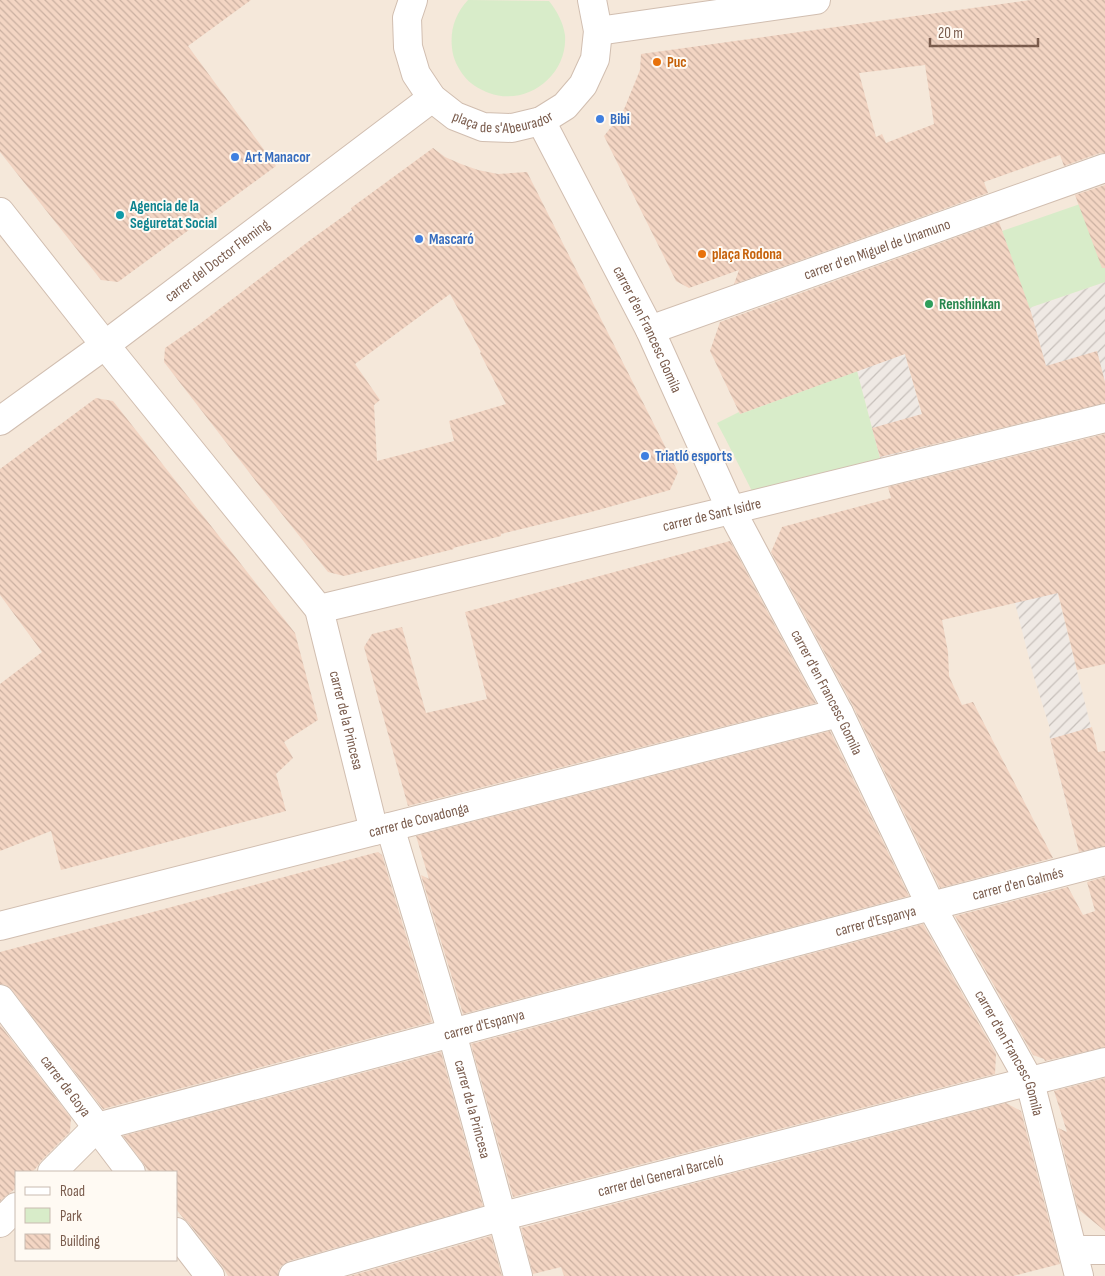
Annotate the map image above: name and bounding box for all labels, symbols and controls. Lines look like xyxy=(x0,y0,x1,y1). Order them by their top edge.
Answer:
scale bar xyxy=(930,15,1038,47)
text: 20 m xyxy=(938,24,963,43)
place label: Puc xyxy=(667,53,687,72)
marker: Puc xyxy=(651,56,663,68)
street label: plaça de s'Abeurador xyxy=(451,101,553,119)
text: plaça de s'Abeurador xyxy=(450,106,557,138)
place label: Bibi xyxy=(610,110,630,129)
marker: Bibi xyxy=(594,113,606,125)
place label: Art Manacor xyxy=(244,148,311,167)
marker: Art Manacor xyxy=(229,151,241,163)
place label: Agencia de la Seguretat Social xyxy=(129,197,217,233)
marker: Agencia de la Seguretat Social xyxy=(114,209,126,221)
street label: carrer d'en Miguel de Unamuno xyxy=(801,214,953,284)
street label: carrer del Doctor Fleming xyxy=(161,215,273,306)
place label: Mascaró xyxy=(429,230,474,249)
marker: Mascaró xyxy=(413,233,425,245)
place label: plaça Rodona xyxy=(712,245,782,264)
marker: plaça Rodona xyxy=(696,248,708,260)
street label: carrer d'en Francesc Gomila xyxy=(609,263,687,396)
place label: Renshinkan xyxy=(939,295,1001,314)
marker: Renshinkan xyxy=(923,298,935,310)
place label: Triatló esports xyxy=(655,447,732,466)
marker: Triatló esports xyxy=(639,450,651,462)
street label: carrer de Sant Isidre xyxy=(661,493,763,536)
street label: carrer d'en Francesc Gomila xyxy=(787,626,867,758)
street label: carrer de la Princesa xyxy=(325,669,368,772)
street label: carrer de Covadonga xyxy=(367,798,471,842)
street label: carrer d'en Galmés xyxy=(970,863,1065,904)
street label: carrer d'Espanya xyxy=(833,901,918,940)
street label: carrer d'en Francesc Gomila xyxy=(971,987,1048,1118)
street label: carrer d'Espanya xyxy=(442,1005,527,1044)
street label: carrer de Goya xyxy=(36,1051,95,1121)
street label: carrer de la Princesa xyxy=(450,1058,495,1161)
street label: carrer del General Barceló xyxy=(596,1151,725,1201)
legend xyxy=(15,1171,178,1261)
text: Road xyxy=(60,1182,85,1201)
text: Park xyxy=(60,1207,82,1226)
text: Building xyxy=(60,1232,100,1251)

